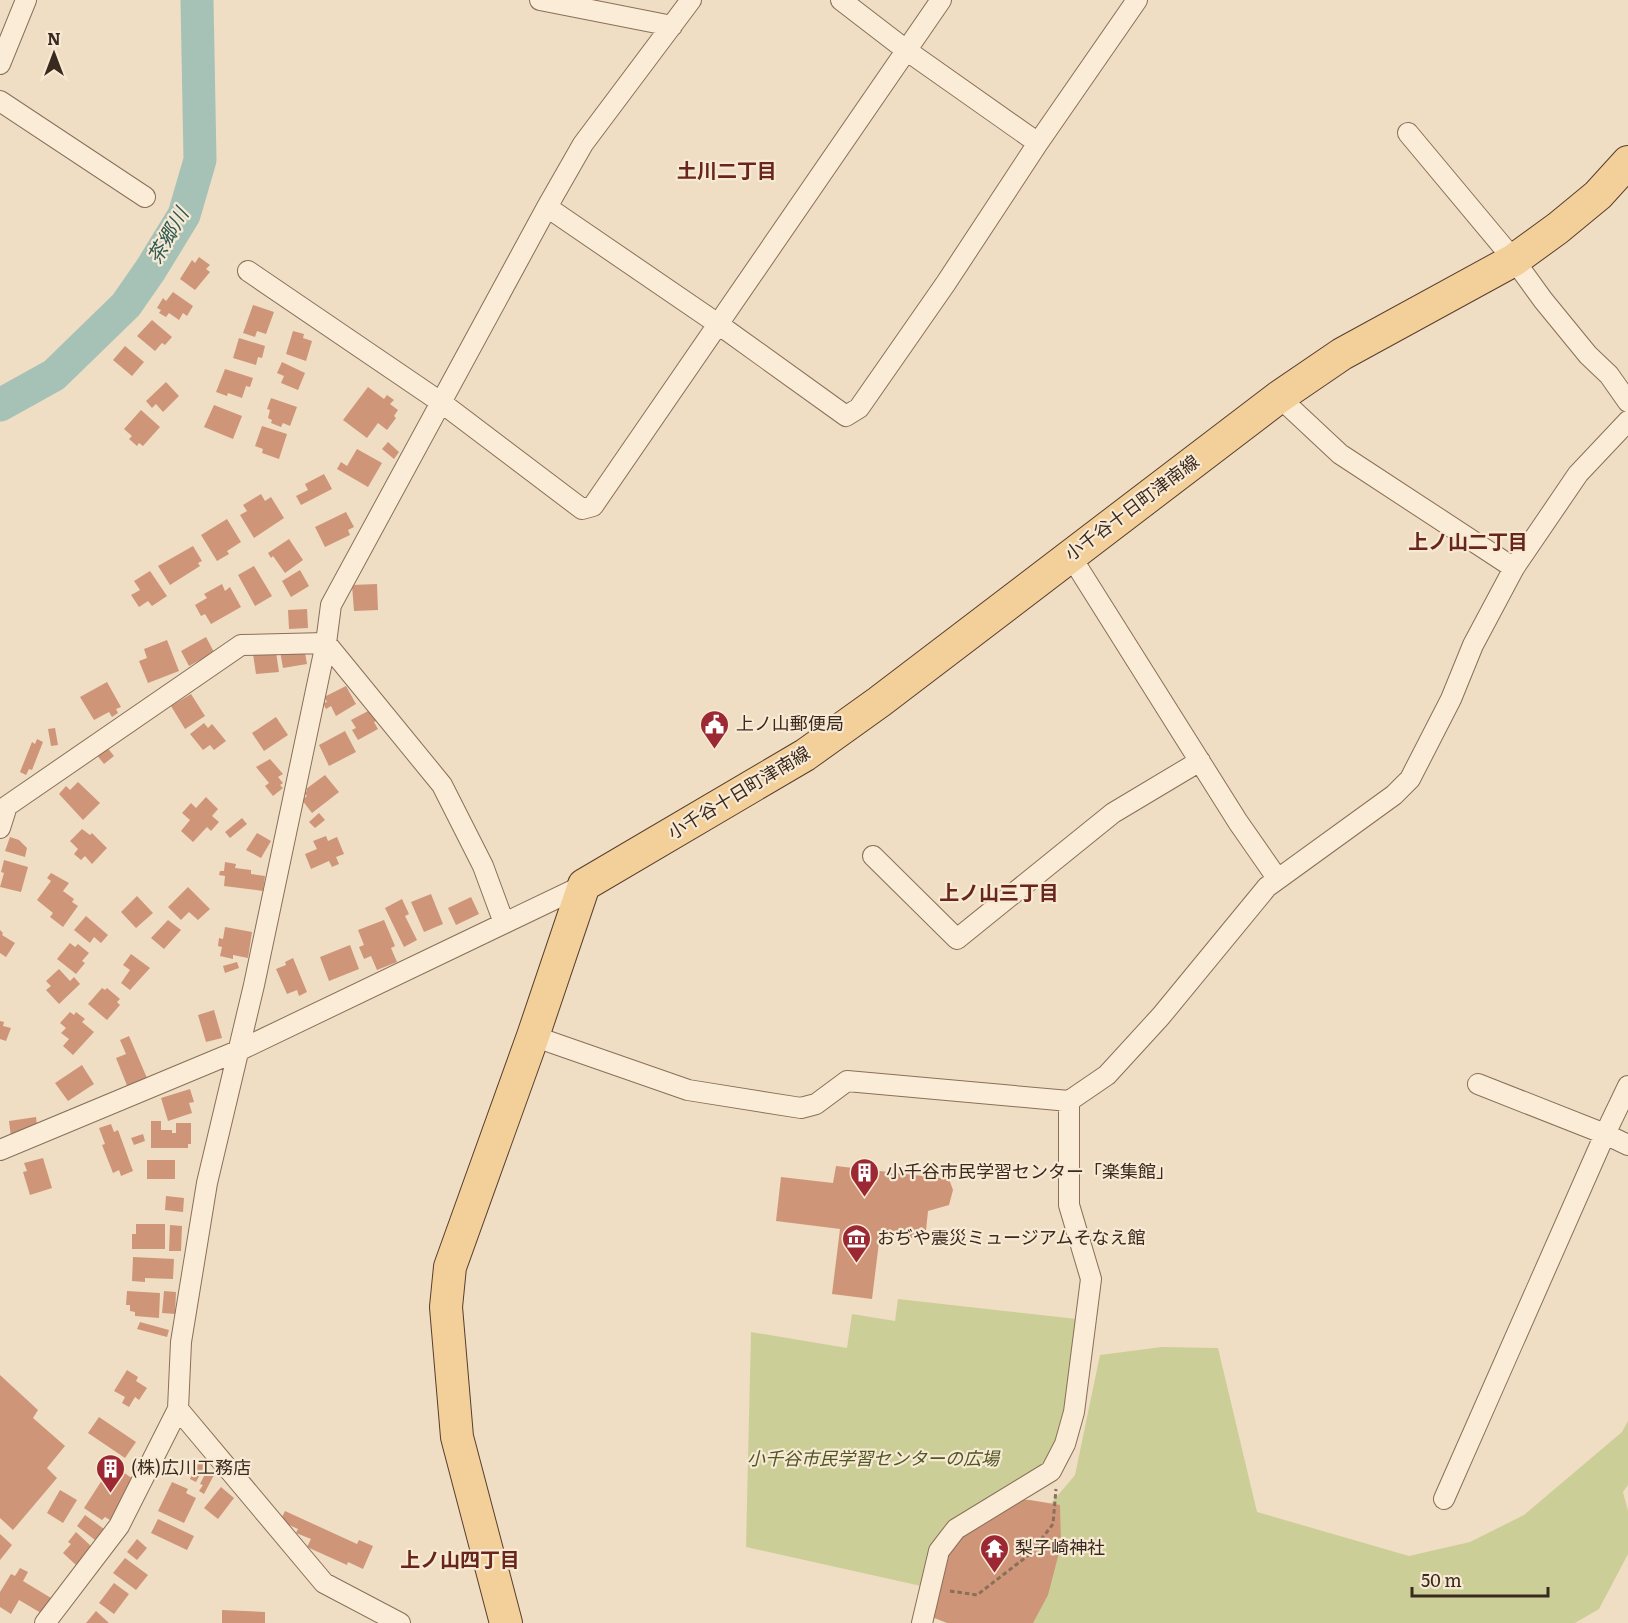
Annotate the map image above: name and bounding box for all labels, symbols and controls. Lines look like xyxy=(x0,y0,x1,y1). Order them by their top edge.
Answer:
north arrow xyxy=(24,24,84,84)
text: N xyxy=(47,26,61,50)
district label: 土川二丁目 xyxy=(677,154,777,184)
water label: 茶郷川 xyxy=(138,200,195,268)
street label: 小千谷十日町津南線 xyxy=(1058,447,1204,566)
district label: 上ノ山二丁目 xyxy=(1408,525,1528,555)
public building icon: 上ノ山郵便局 xyxy=(699,708,731,750)
place label: 上ノ山郵便局 xyxy=(736,709,844,736)
street label: 小千谷十日町津南線 xyxy=(662,738,815,845)
district label: 上ノ山三丁目 xyxy=(939,876,1059,906)
building icon: 小千谷市民学習センター「楽集館」 xyxy=(849,1156,881,1198)
place label: 小千谷市民学習センター「楽集館」 xyxy=(886,1157,1174,1184)
museum icon: おぢや震災ミュージアムそなえ館 xyxy=(840,1222,872,1264)
place label: おぢや震災ミュージアムそなえ館 xyxy=(877,1223,1145,1250)
park label: 小千谷市民学習センターの広場 xyxy=(747,1444,1001,1471)
building icon: (株)広川工務店 xyxy=(94,1452,126,1494)
place label: (株)広川工務店 xyxy=(131,1453,251,1480)
temple icon: 梨子崎神社 xyxy=(978,1532,1010,1574)
place label: 梨子崎神社 xyxy=(1015,1533,1105,1560)
district label: 上ノ山四丁目 xyxy=(400,1543,520,1573)
scale bar xyxy=(1412,1560,1548,1598)
text: 50 m xyxy=(1421,1566,1462,1593)

